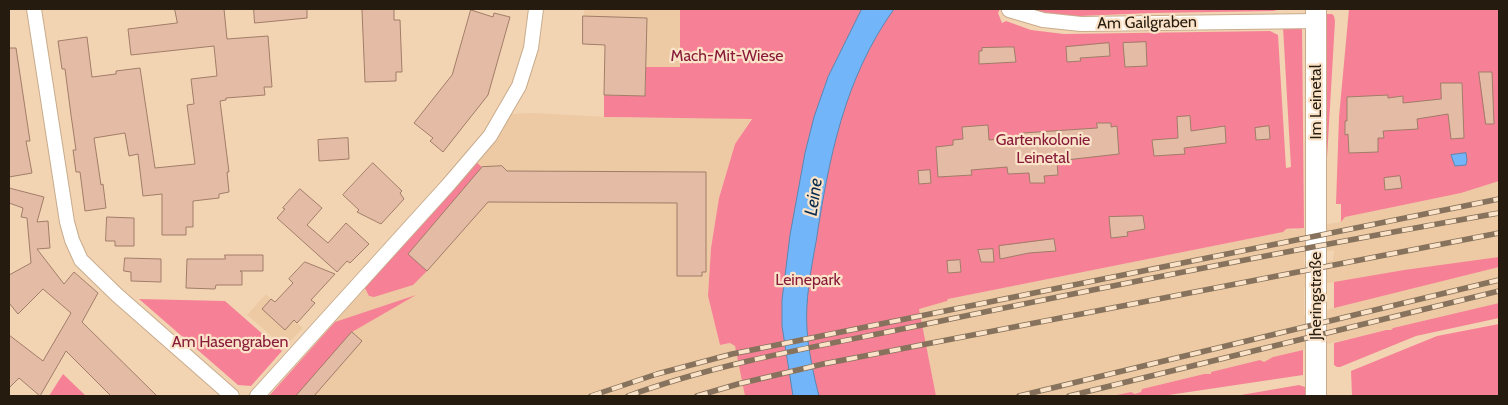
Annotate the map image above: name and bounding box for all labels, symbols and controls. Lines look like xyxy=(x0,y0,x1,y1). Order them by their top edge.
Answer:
street label: Am Gailgraben xyxy=(1097,13,1197,33)
park label: Mach-Mit-Wiese xyxy=(670,46,784,66)
street label: Im Leinetal xyxy=(1306,65,1326,139)
park label: Gartenkolonie Leinetal xyxy=(996,130,1090,168)
water label: Leine xyxy=(801,177,827,217)
street label: Jheringstraße xyxy=(1306,252,1326,340)
park label: Leinepark xyxy=(775,270,841,290)
park label: Am Hasengraben xyxy=(172,332,288,352)

